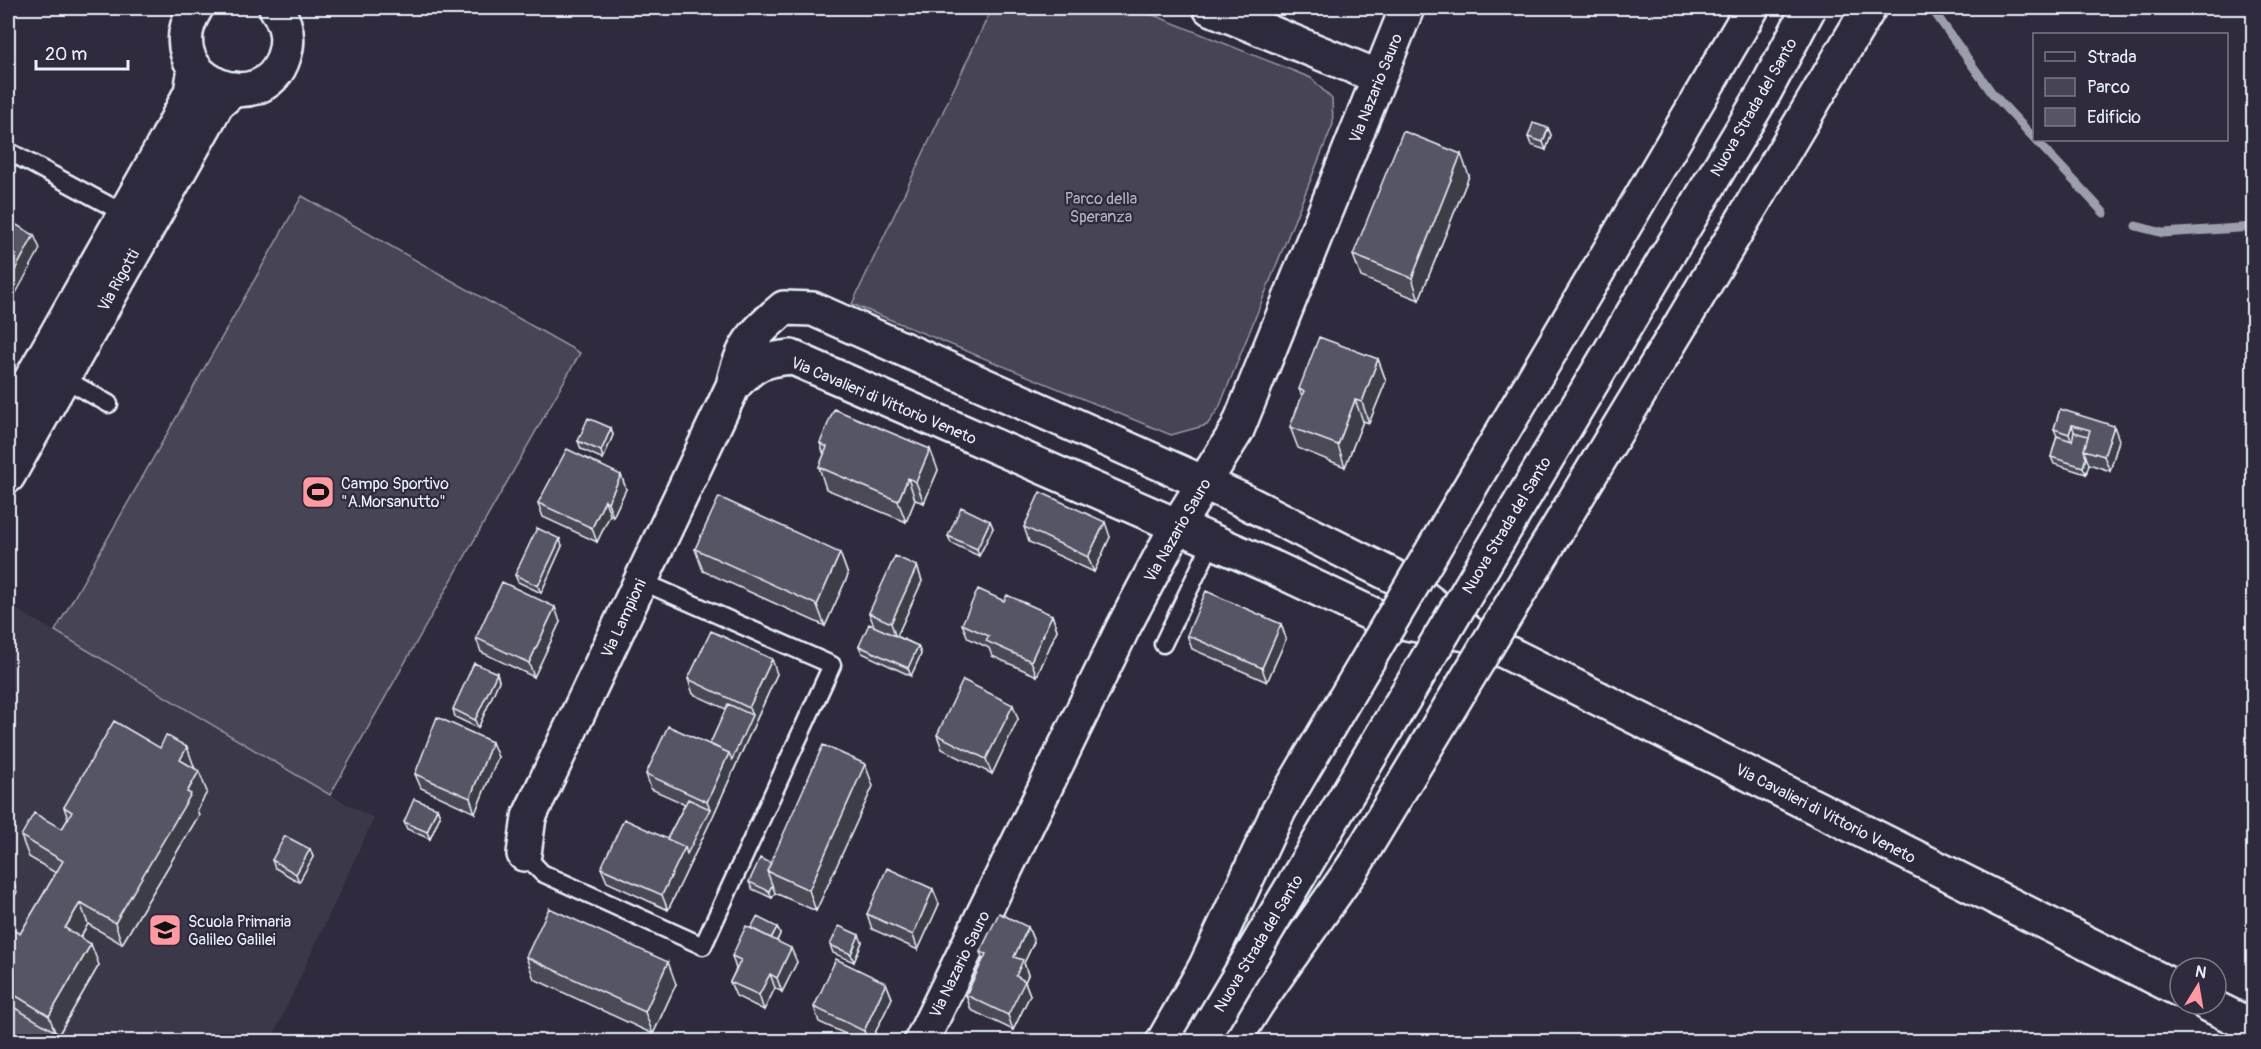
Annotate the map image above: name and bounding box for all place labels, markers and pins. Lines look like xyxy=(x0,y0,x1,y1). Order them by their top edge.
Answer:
sports icon: Campo Sportivo "A.Morsanutto" xyxy=(300,474,336,510)
place label: Campo Sportivo "A.Morsanutto" xyxy=(341,474,449,512)
school or university icon: Scuola Primaria Galileo Galilei xyxy=(147,912,183,948)
place label: Scuola Primaria Galileo Galilei xyxy=(188,912,291,950)

